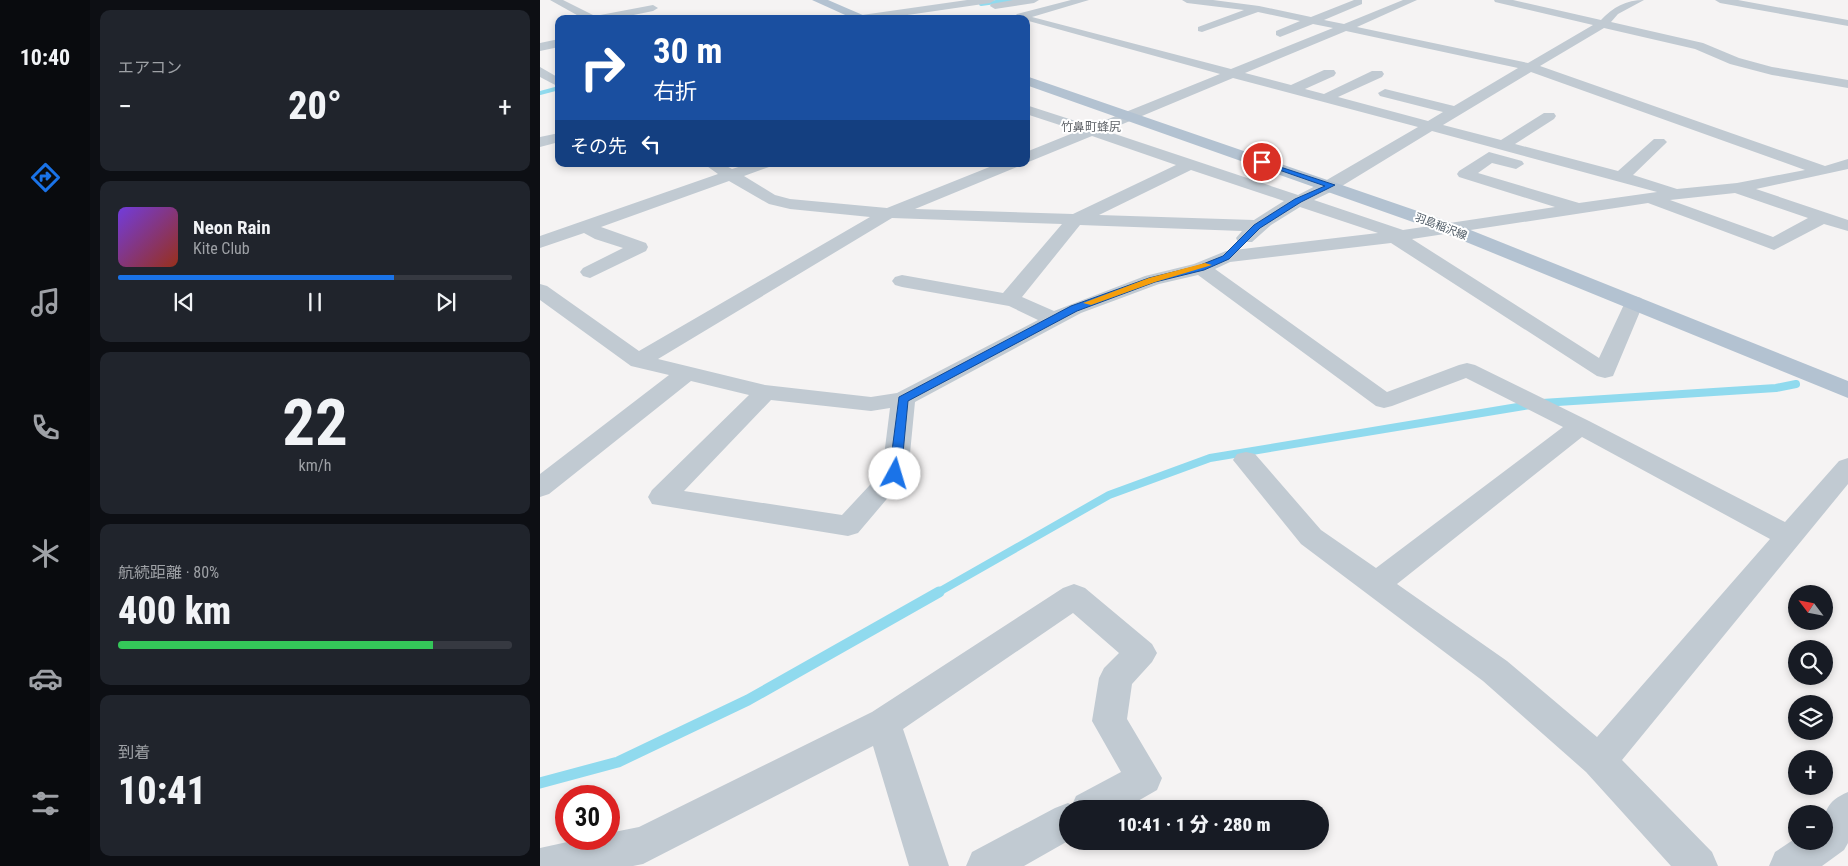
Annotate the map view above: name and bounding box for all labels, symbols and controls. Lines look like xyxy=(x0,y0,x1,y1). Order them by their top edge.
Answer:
text: 30 m xyxy=(653,31,722,72)
icon: right xyxy=(570,35,635,100)
text: 10:40 xyxy=(20,45,70,70)
text: エアコン xyxy=(118,58,182,77)
text: 右折 xyxy=(653,79,697,104)
text: 20° xyxy=(288,84,342,128)
text: − xyxy=(118,90,132,123)
text: + xyxy=(498,90,512,123)
district label: 竹鼻町蜂尻 xyxy=(1061,120,1121,134)
icon: left xyxy=(637,130,665,158)
text: その先 xyxy=(570,135,627,158)
pin xyxy=(1241,141,1283,183)
icon: arrive xyxy=(1248,148,1276,176)
icon: directions xyxy=(28,160,63,195)
street label: 羽島稲沢線 xyxy=(1413,211,1469,242)
text: Neon Rain xyxy=(193,216,271,239)
text: Kite Club xyxy=(193,239,250,258)
icon: music xyxy=(28,285,63,320)
icon: previous xyxy=(170,288,198,316)
icon: pause xyxy=(301,288,329,316)
icon: next xyxy=(432,288,460,316)
text: 22 xyxy=(282,385,348,461)
icon: phone xyxy=(28,410,63,445)
position arrow xyxy=(868,447,920,499)
text: km/h xyxy=(299,456,331,475)
icon: climate xyxy=(28,536,63,571)
text: 航続距離 · 80% xyxy=(118,563,219,582)
north arrow xyxy=(1788,585,1832,630)
map controls xyxy=(1788,585,1833,850)
text: 400 km xyxy=(118,589,231,633)
button: search xyxy=(1788,640,1833,685)
icon: car xyxy=(28,661,63,696)
button: layers xyxy=(1788,695,1833,740)
text: 到着 xyxy=(118,743,150,762)
button: + xyxy=(1788,750,1833,795)
text: 10:41 xyxy=(118,769,206,813)
speed limit sign: 30 xyxy=(555,785,620,850)
icon: filters xyxy=(28,786,63,821)
button: − xyxy=(1788,805,1833,850)
text: 10:41 · 1 分 · 280 m xyxy=(1117,813,1271,836)

